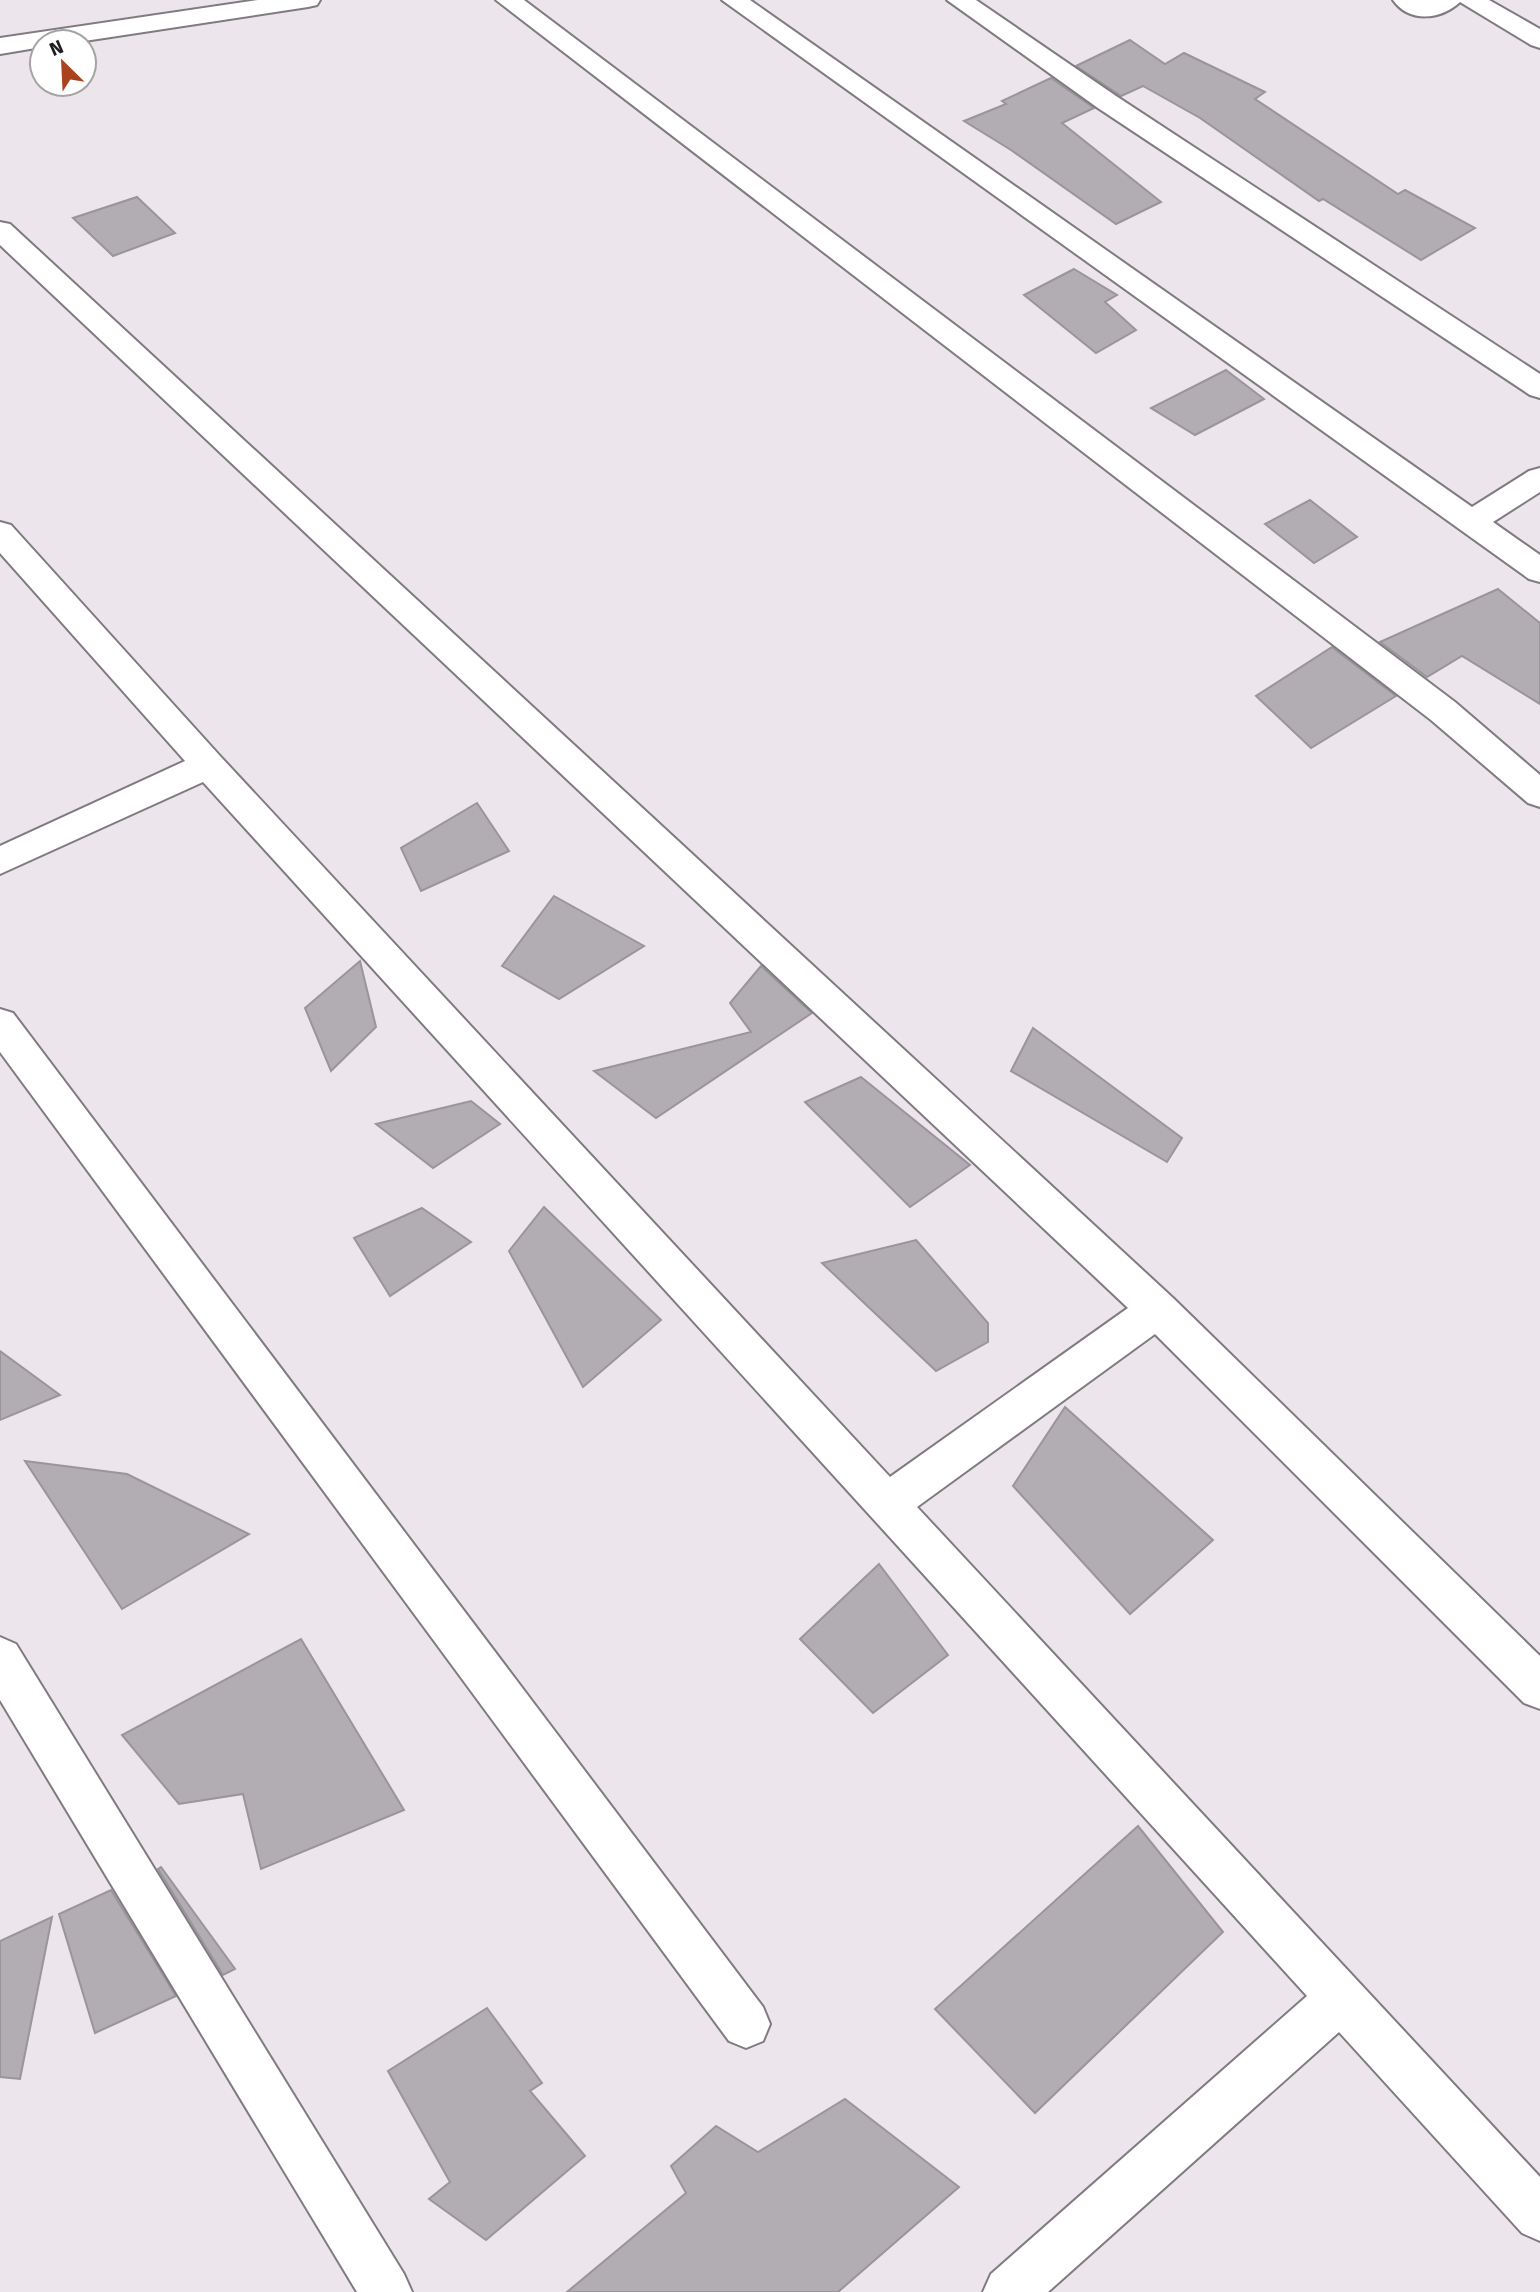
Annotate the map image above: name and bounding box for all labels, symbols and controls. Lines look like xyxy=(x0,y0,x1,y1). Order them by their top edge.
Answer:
north arrow xyxy=(28,28,98,98)
text: N xyxy=(46,35,67,61)

